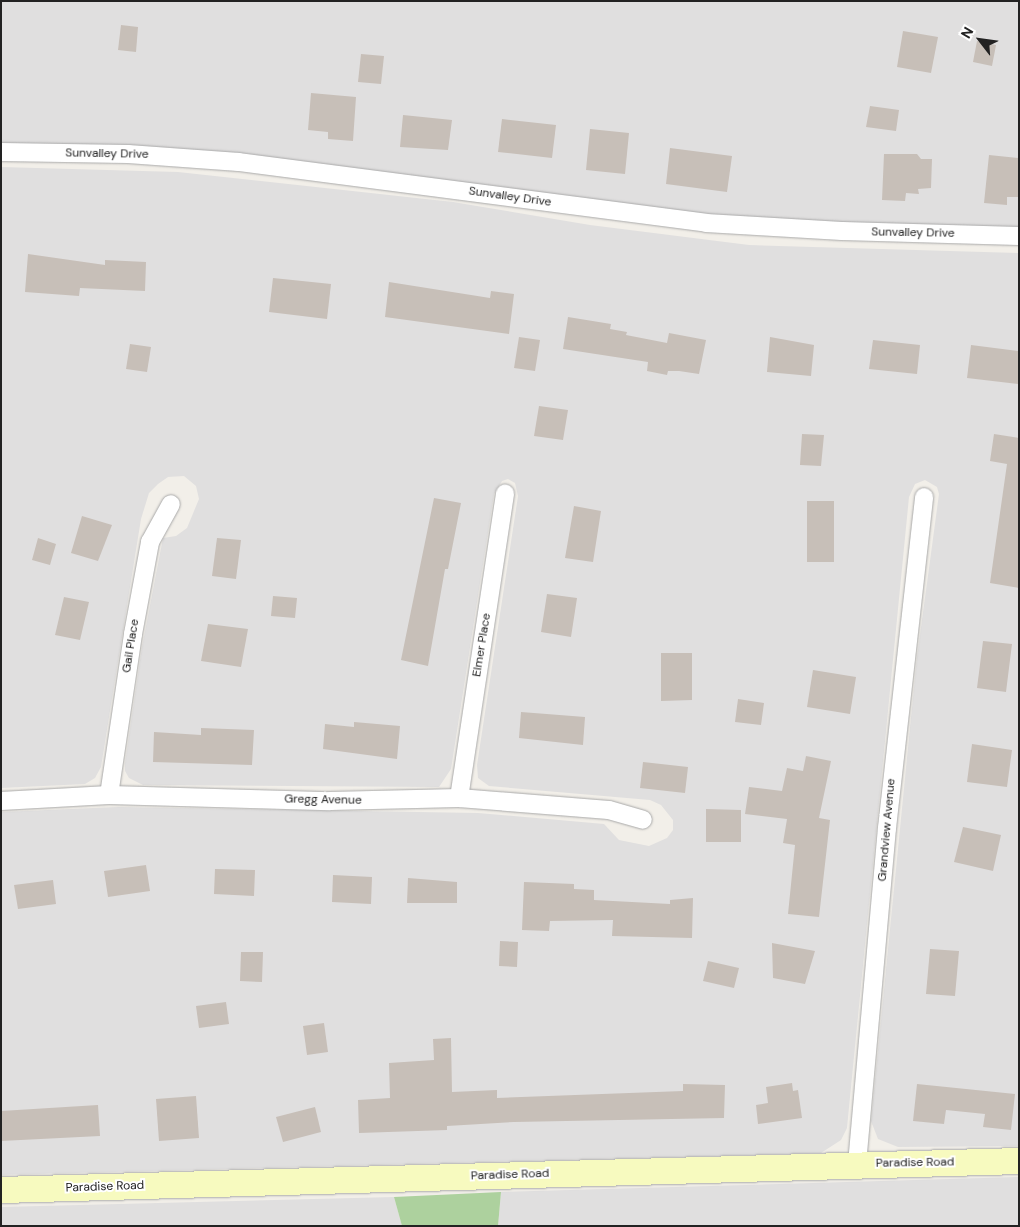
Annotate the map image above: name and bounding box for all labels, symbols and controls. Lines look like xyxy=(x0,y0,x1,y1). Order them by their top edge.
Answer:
north arrow xyxy=(955,15,1005,65)
text: N xyxy=(957,24,977,41)
street label: Sunvalley Drive xyxy=(65,146,149,162)
street label: Sunvalley Drive xyxy=(468,184,552,210)
street label: Sunvalley Drive xyxy=(871,225,955,241)
street label: Elmer Place xyxy=(470,612,494,678)
street label: Gail Place xyxy=(120,618,142,674)
street label: Grandview Avenue xyxy=(875,778,899,882)
street label: Gregg Avenue xyxy=(284,792,362,808)
street label: Paradise Road xyxy=(876,1155,954,1171)
street label: Paradise Road xyxy=(470,1166,550,1184)
street label: Paradise Road xyxy=(65,1178,145,1196)

